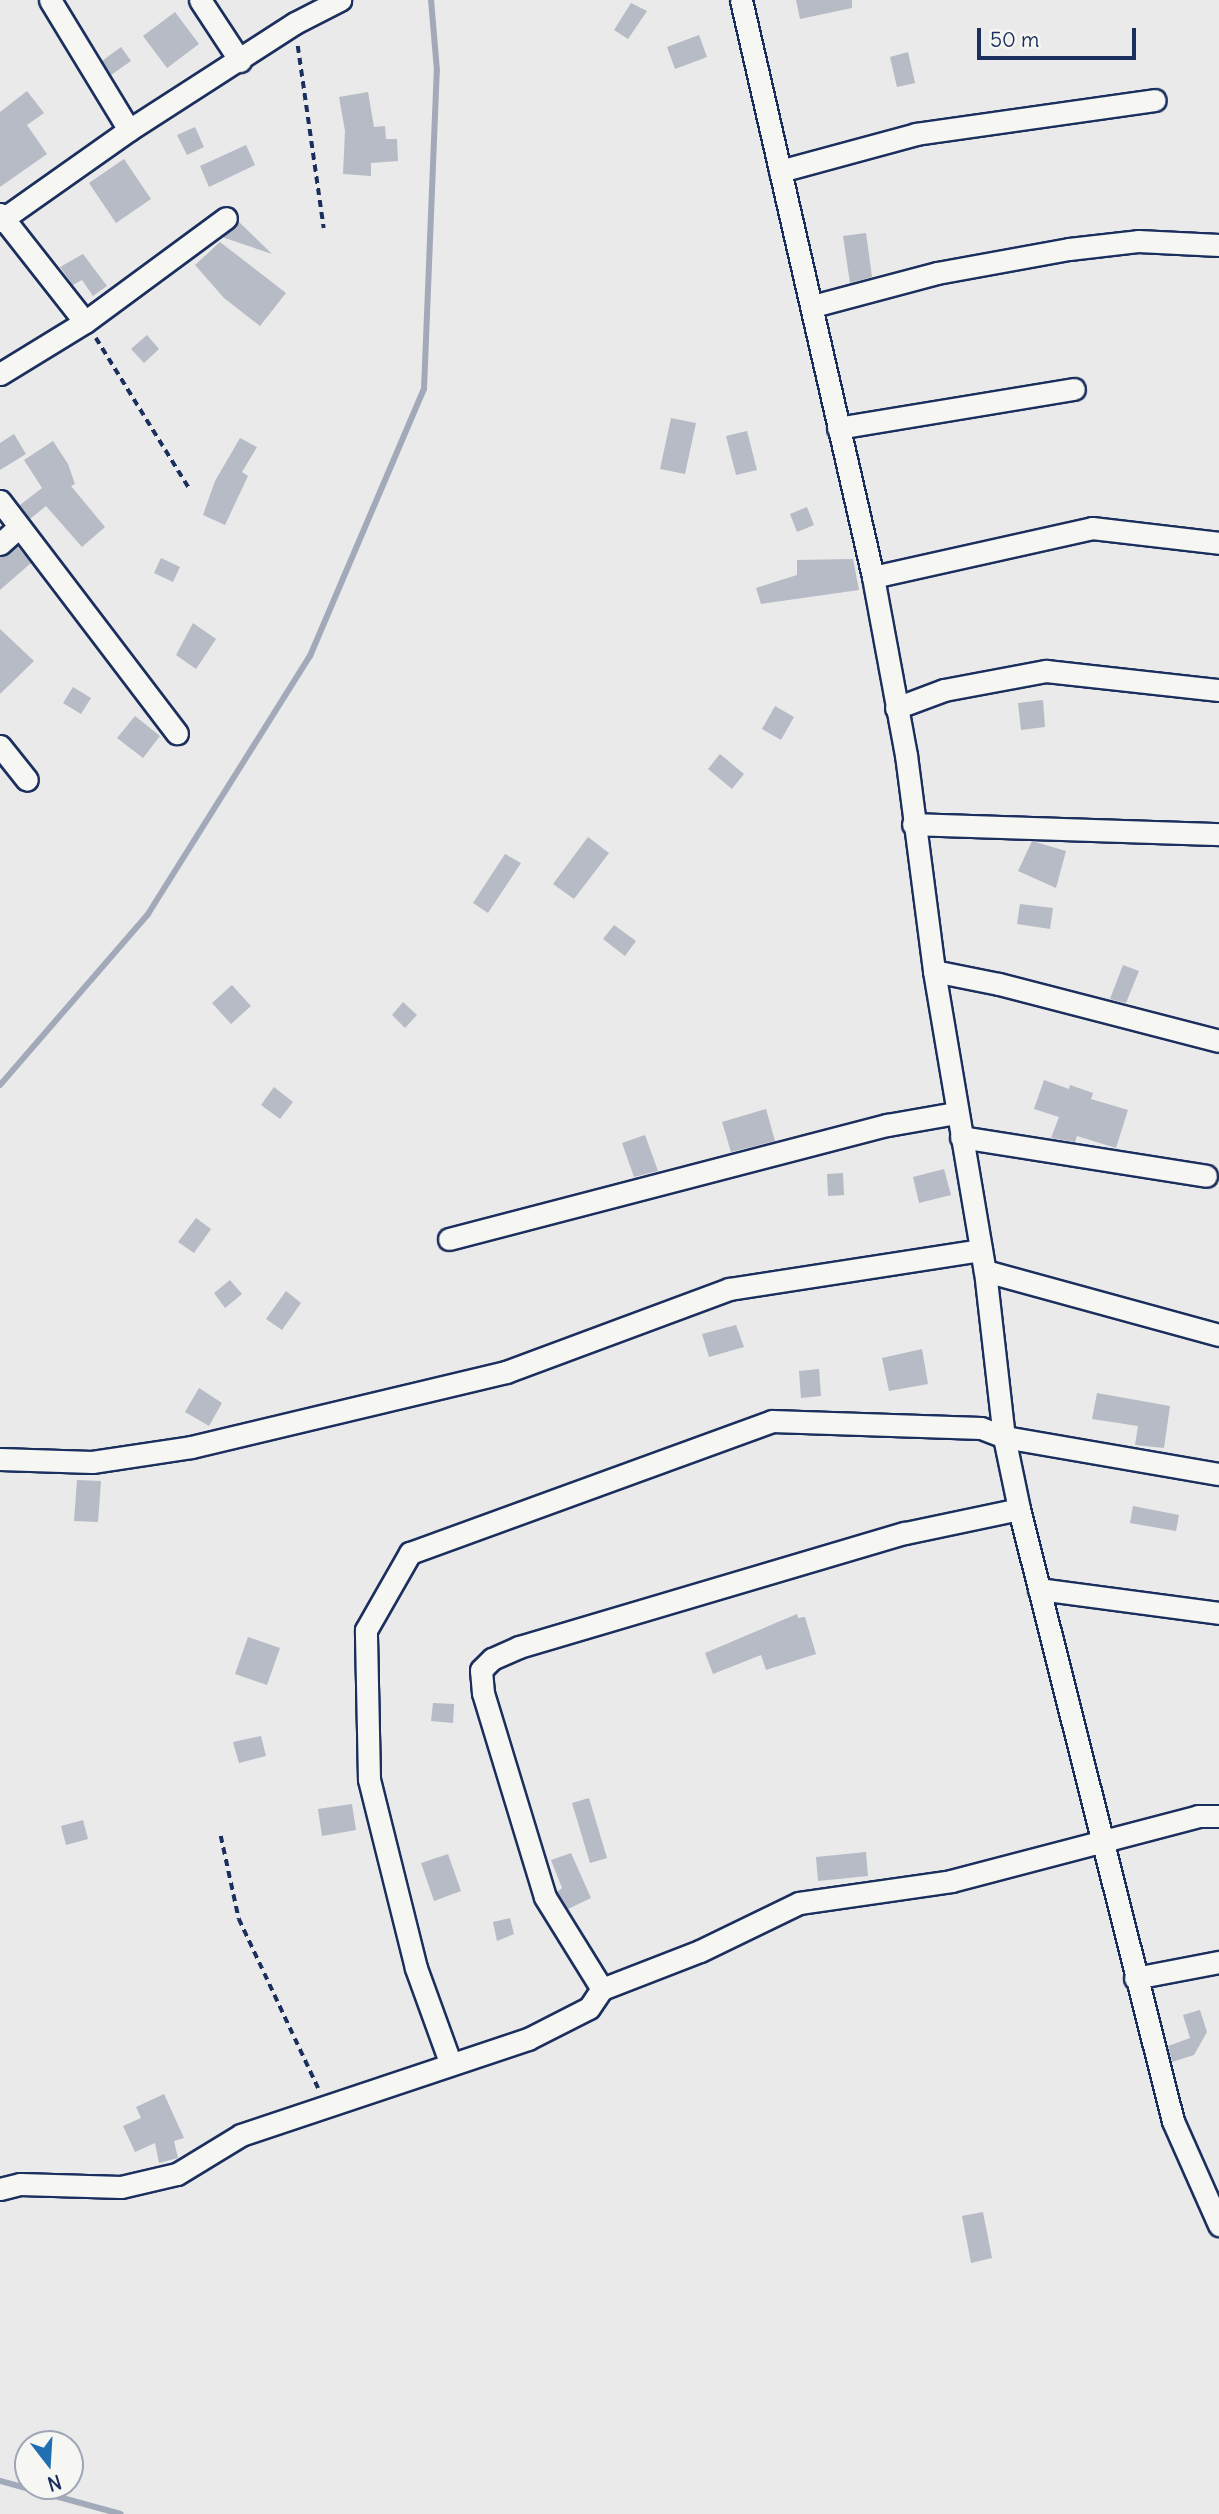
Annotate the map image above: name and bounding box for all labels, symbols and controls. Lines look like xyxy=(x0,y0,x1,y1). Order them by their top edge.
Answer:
scale bar xyxy=(981,14,1140,58)
text: 50 m xyxy=(990,26,1039,53)
north arrow xyxy=(14,2430,84,2500)
text: N xyxy=(45,2470,64,2497)

